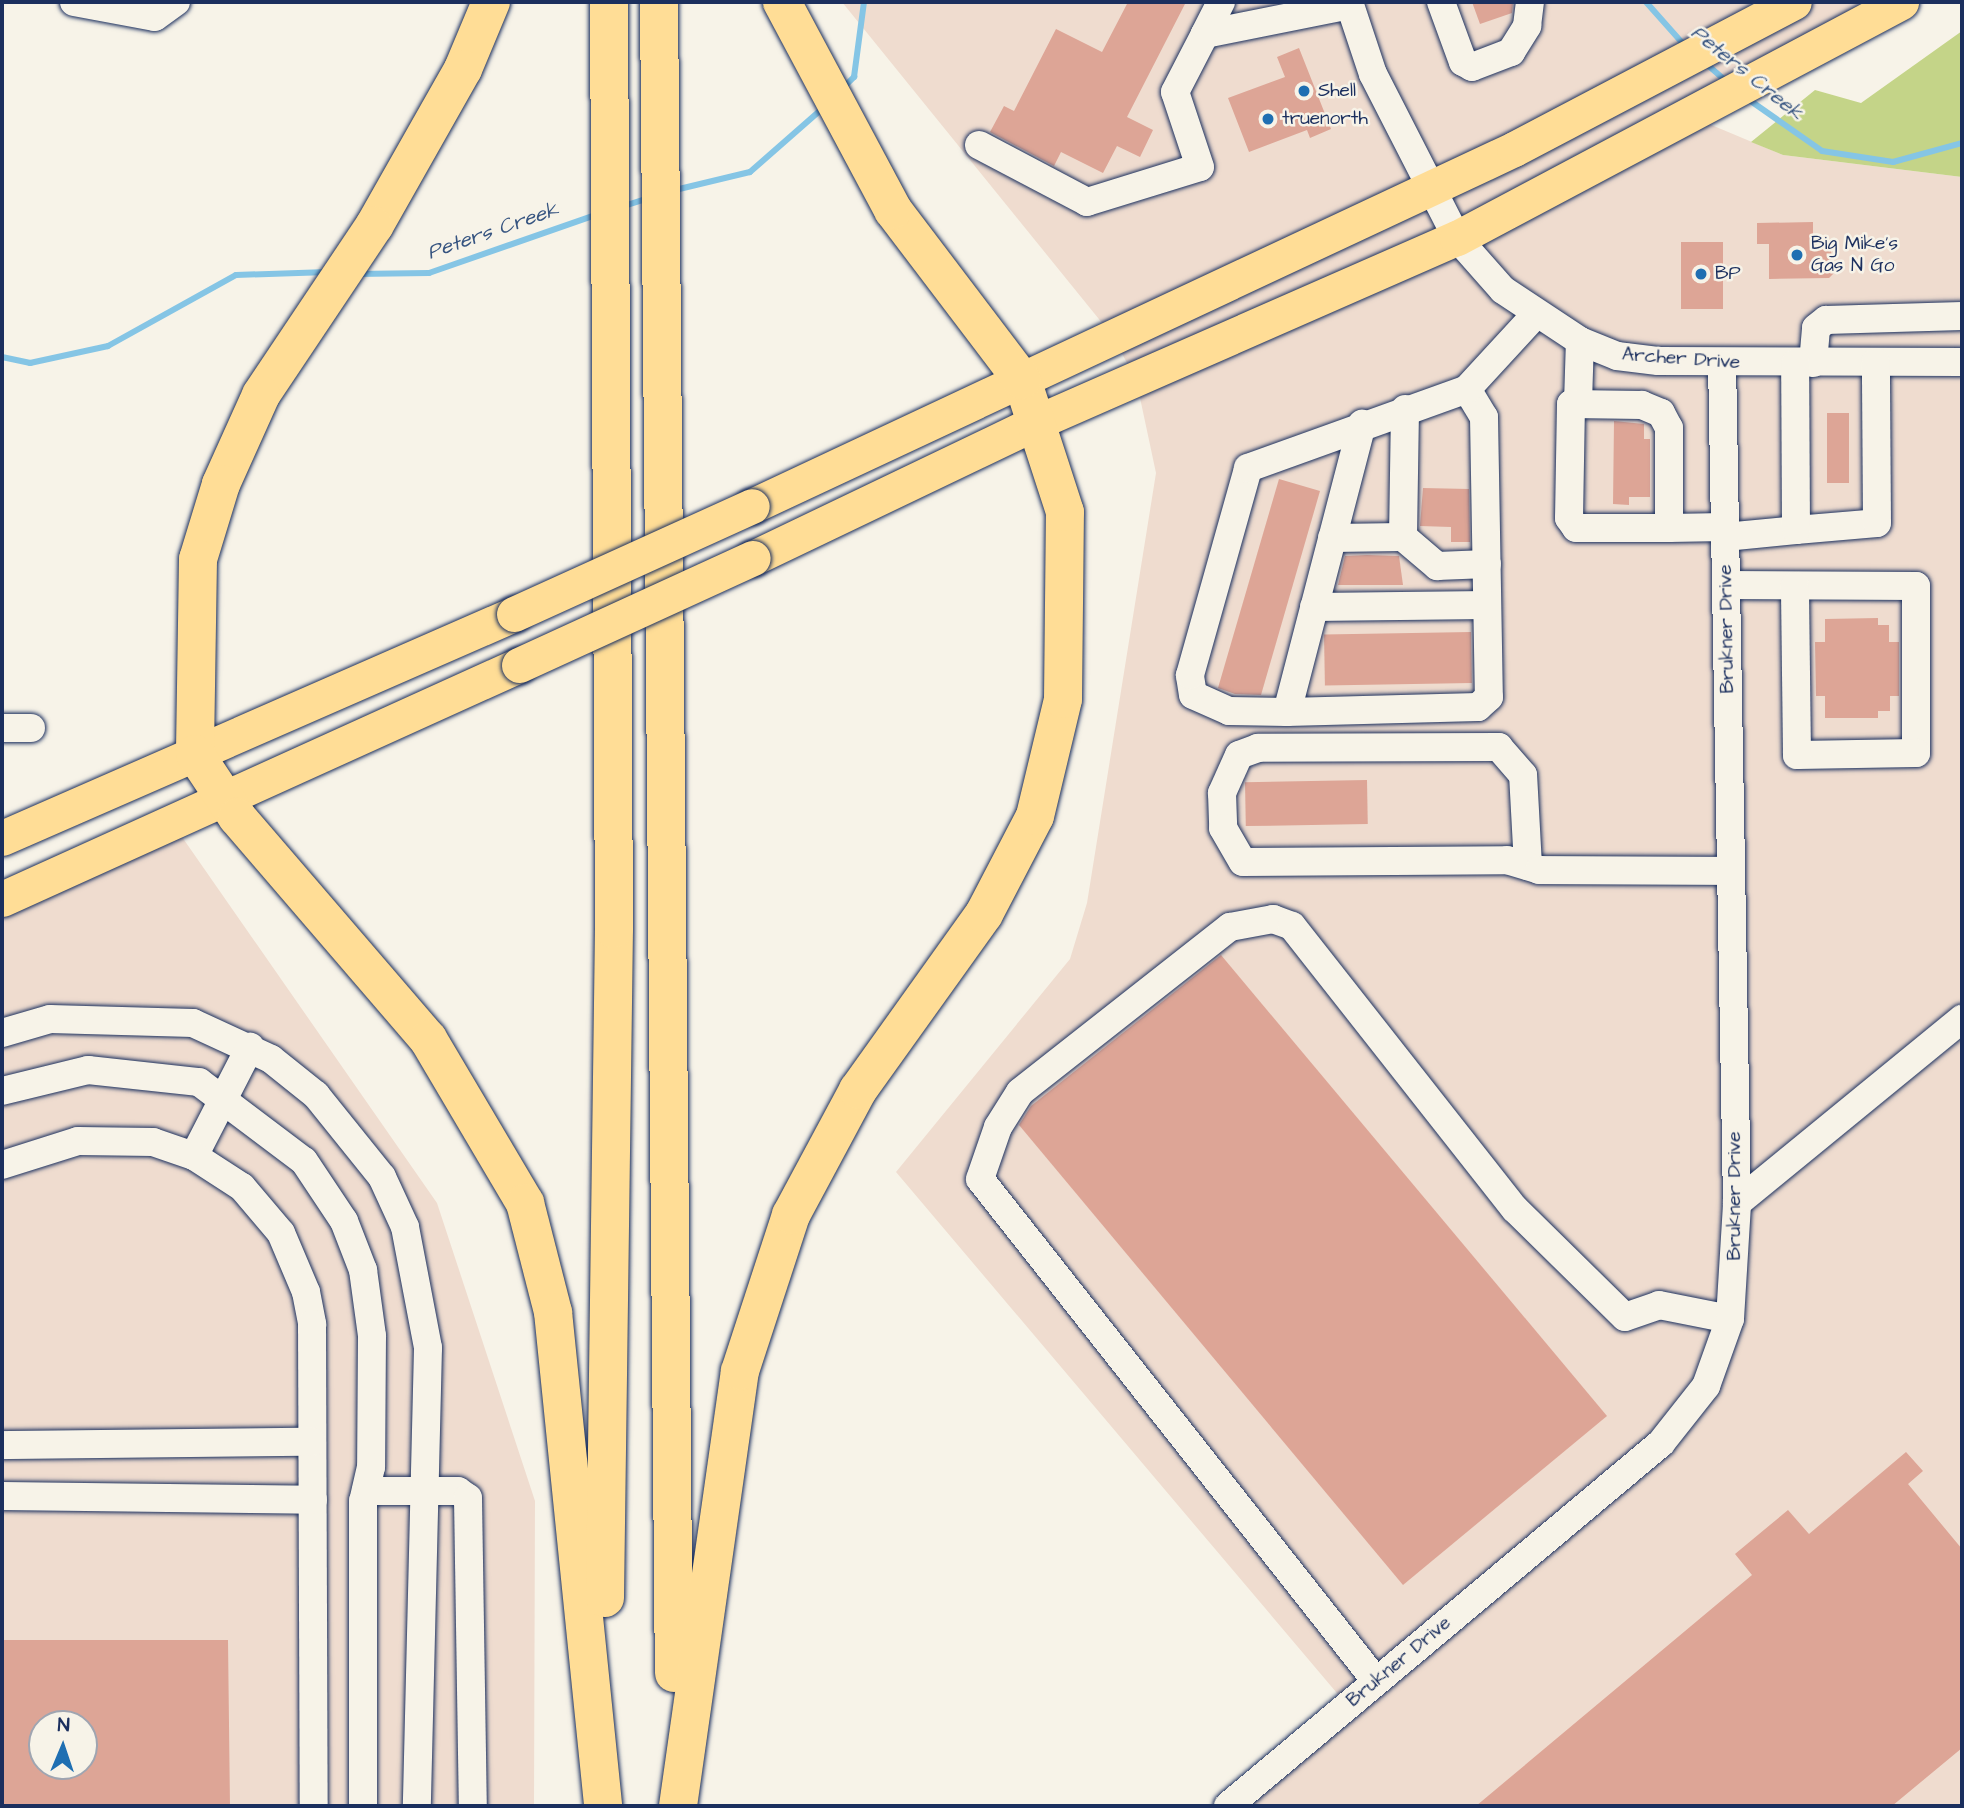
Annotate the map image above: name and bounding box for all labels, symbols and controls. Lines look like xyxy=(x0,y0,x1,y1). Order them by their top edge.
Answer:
water label: Peters Creek xyxy=(1686,20,1808,126)
place label: Shell xyxy=(1318,80,1356,102)
marker: Shell xyxy=(1296,83,1312,99)
place label: truenorth xyxy=(1282,108,1368,130)
marker: truenorth xyxy=(1260,111,1276,127)
water label: Peters Creek xyxy=(424,197,562,265)
place label: Big Mike's Gas N Go xyxy=(1811,233,1898,277)
marker: Big Mike's Gas N Go xyxy=(1789,247,1805,263)
place label: BP xyxy=(1715,263,1741,285)
marker: BP xyxy=(1693,266,1709,282)
street label: Archer Drive xyxy=(1621,344,1741,374)
street label: Brukner Drive xyxy=(1714,564,1740,694)
street label: Brukner Drive xyxy=(1724,1132,1746,1260)
street label: Brukner Drive xyxy=(1342,1612,1456,1712)
north arrow xyxy=(28,1710,98,1780)
text: N xyxy=(57,1712,70,1739)

